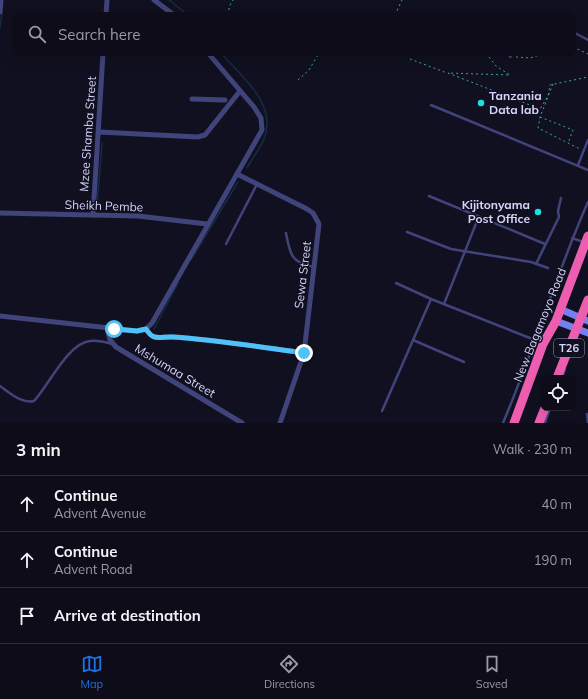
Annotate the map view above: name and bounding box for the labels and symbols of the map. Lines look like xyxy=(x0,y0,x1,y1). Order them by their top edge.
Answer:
street label: Mzee Shamba Street xyxy=(76,76,99,192)
place label: Tanzania Data lab xyxy=(489,88,542,117)
marker: Tanzania Data lab xyxy=(476,98,486,108)
street label: Sheikh Pembe xyxy=(64,197,144,214)
place label: Kijitonyama Post Office xyxy=(462,197,530,226)
marker: Kijitonyama Post Office xyxy=(533,207,543,217)
street label: Sewa Street xyxy=(291,240,314,309)
street label: New Bagamoyo Road xyxy=(510,266,569,384)
route start xyxy=(105,320,123,338)
road number: T26 xyxy=(554,339,584,357)
street label: Mshumaa Street xyxy=(132,341,218,401)
route end xyxy=(295,344,313,362)

